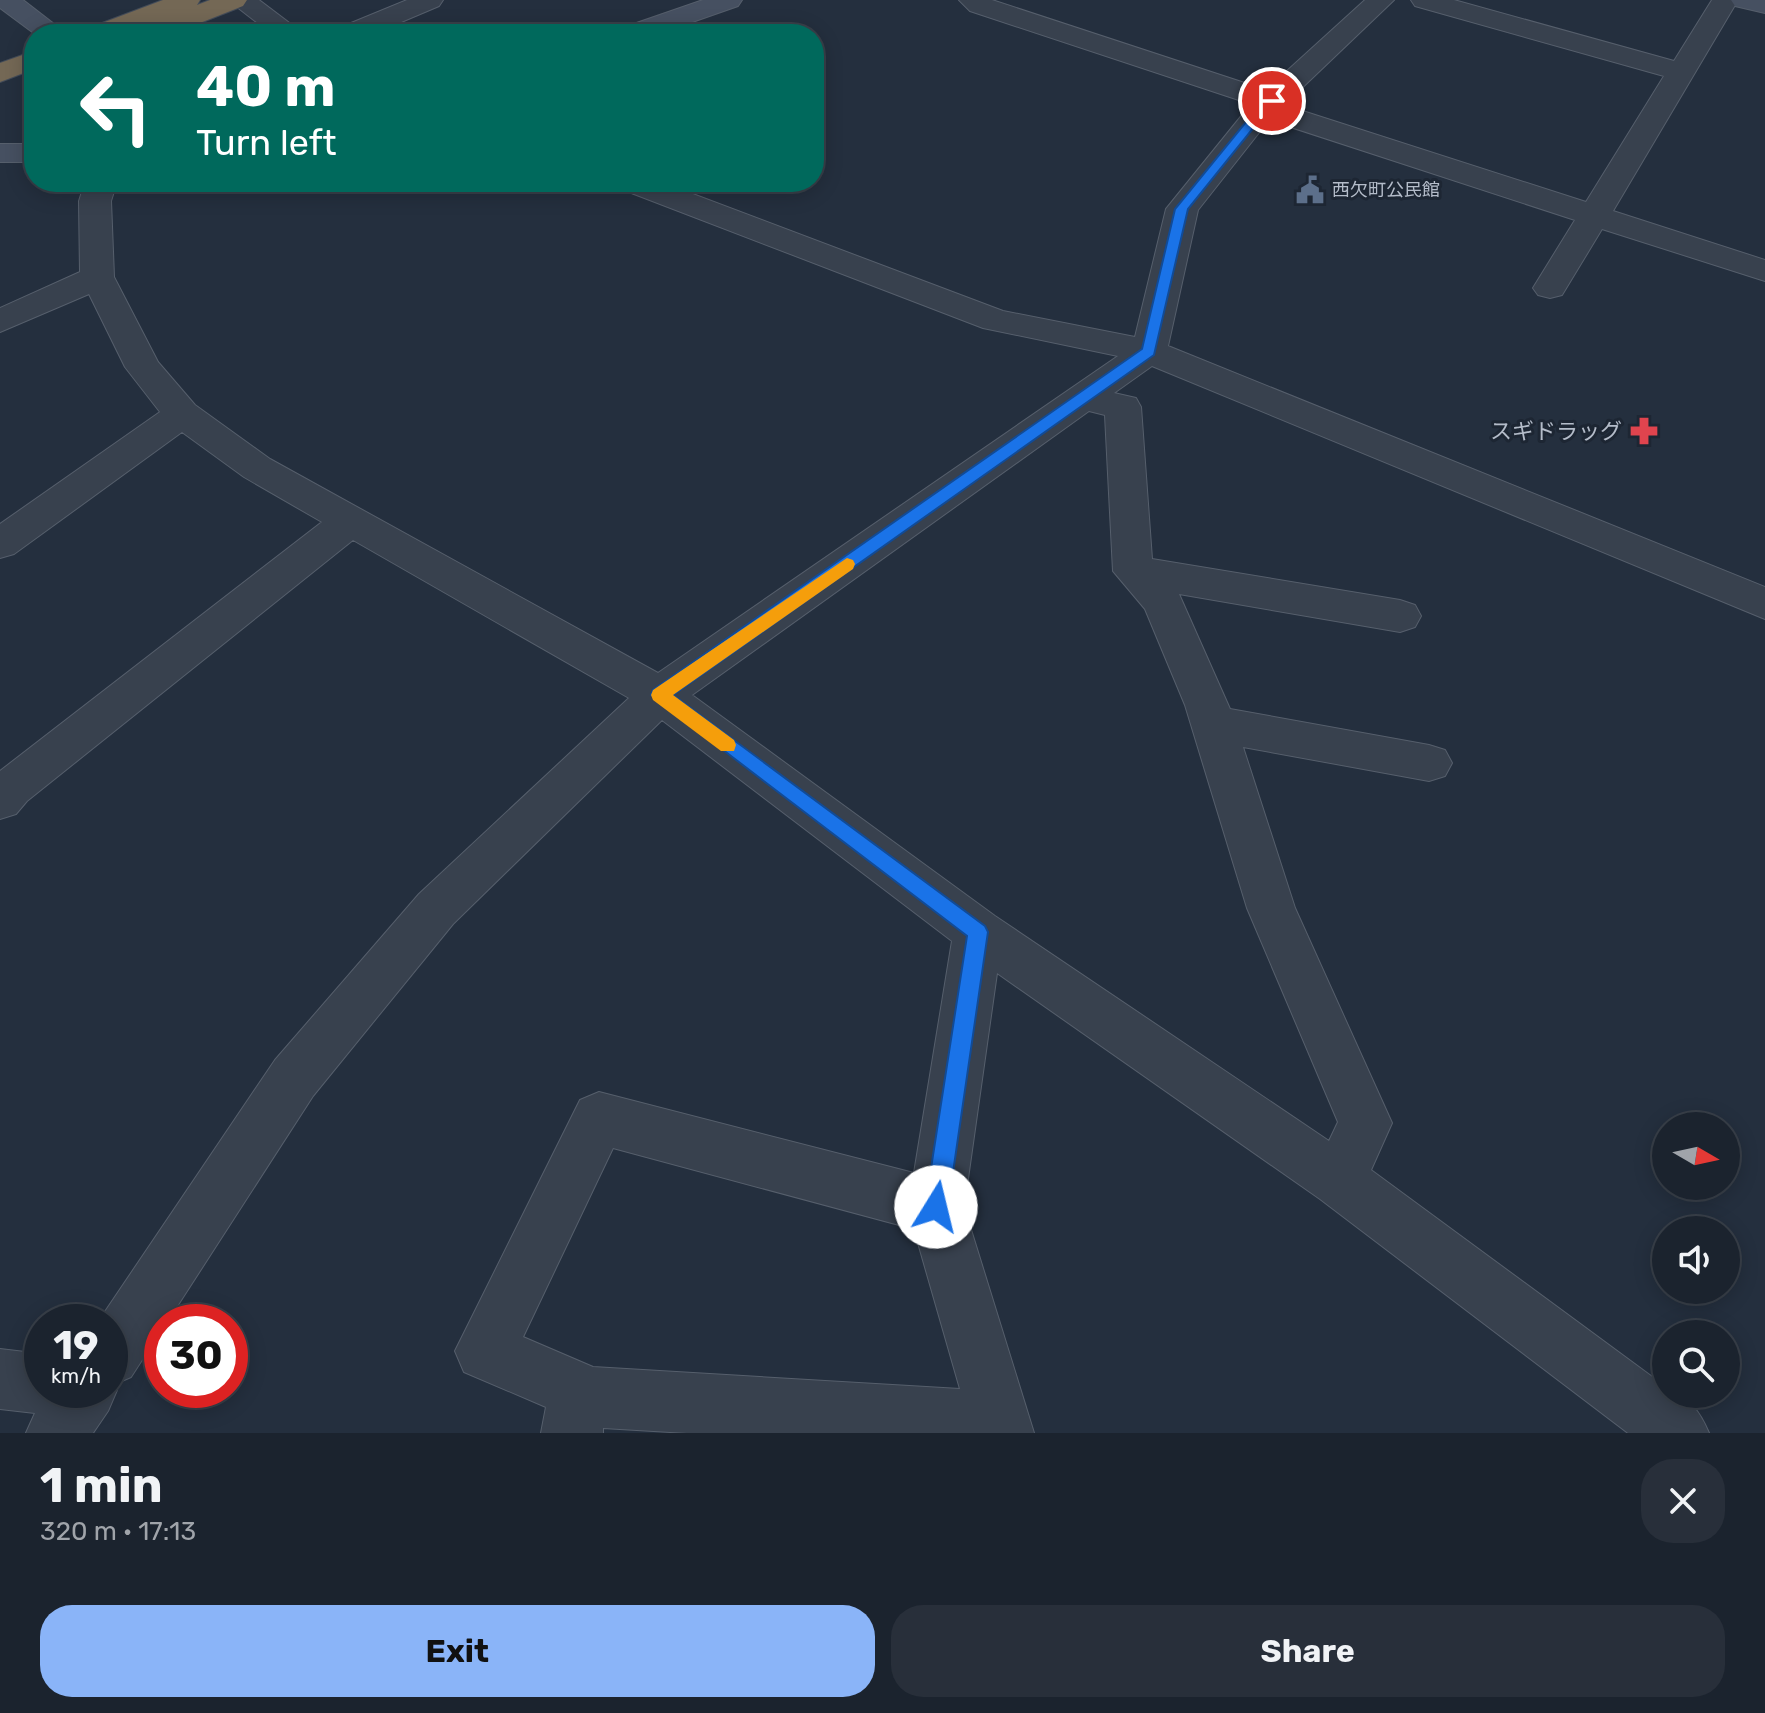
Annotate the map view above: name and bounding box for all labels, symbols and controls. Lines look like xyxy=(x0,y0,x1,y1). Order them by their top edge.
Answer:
text: 40 m xyxy=(196,54,336,120)
icon: left xyxy=(64,56,168,160)
pin xyxy=(1238,67,1306,135)
icon: arrive xyxy=(1250,79,1294,123)
text: Turn left xyxy=(196,121,337,164)
public building icon: 西欠町公民館 xyxy=(1295,175,1325,205)
place label: 西欠町公民館 xyxy=(1332,179,1440,201)
pharmacy icon: スギドラッグ xyxy=(1629,416,1659,446)
place label: スギドラッグ xyxy=(1490,418,1622,445)
north arrow xyxy=(1652,1112,1740,1200)
map controls xyxy=(1652,1112,1740,1408)
position arrow xyxy=(894,1165,978,1249)
button: sound xyxy=(1652,1216,1740,1304)
speed limit sign: 30 xyxy=(144,1304,248,1408)
button: search xyxy=(1652,1320,1740,1408)
text: 19 xyxy=(53,1322,99,1369)
text: km/h xyxy=(51,1364,101,1388)
text: 1 min xyxy=(40,1457,163,1514)
button: close xyxy=(1641,1459,1725,1543)
text: 320 m · 17:13 xyxy=(40,1516,196,1547)
button: Exit xyxy=(40,1605,875,1697)
button: Share xyxy=(891,1605,1725,1697)

